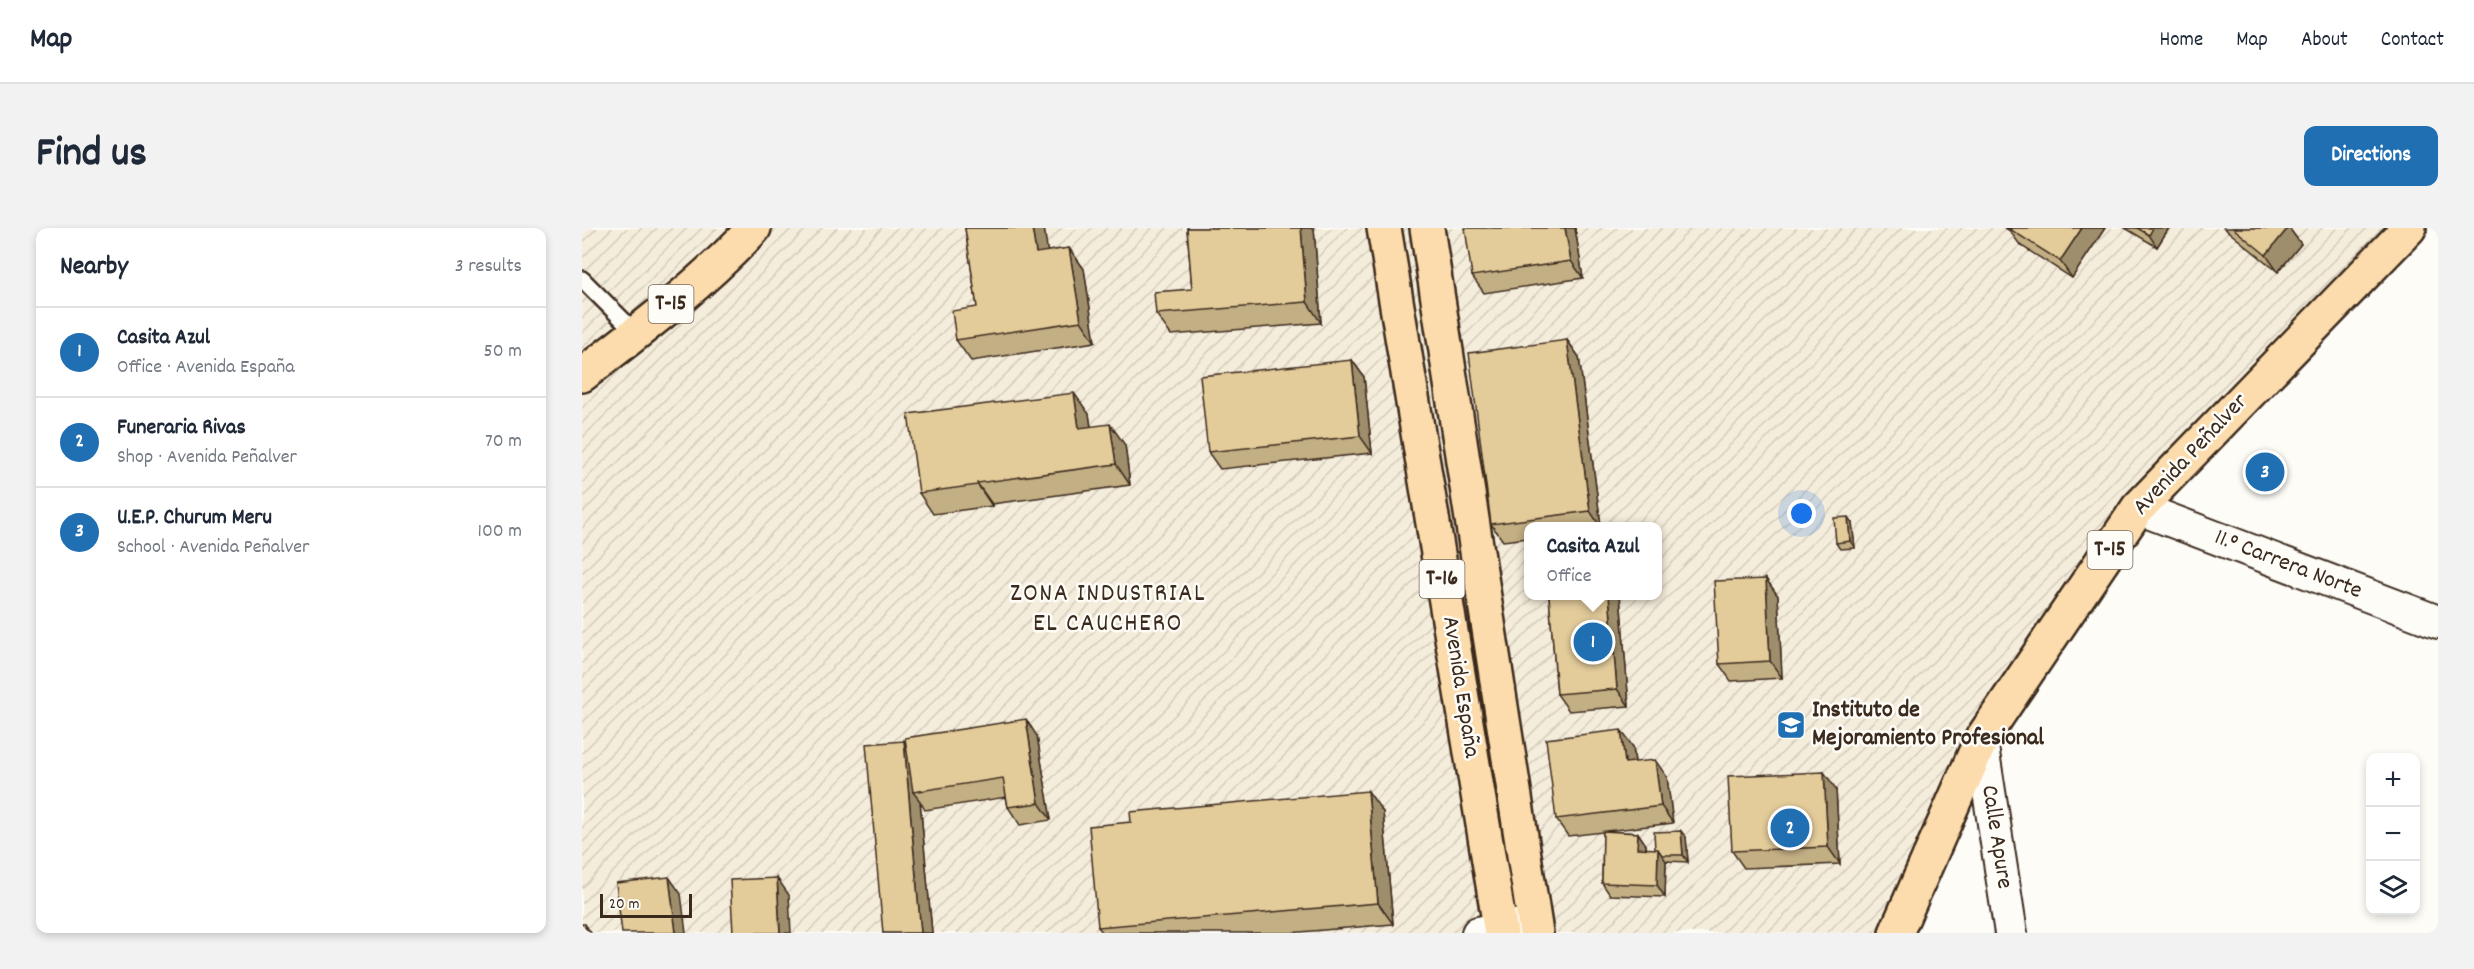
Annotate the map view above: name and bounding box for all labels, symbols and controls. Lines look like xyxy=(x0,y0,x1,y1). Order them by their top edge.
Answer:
text: Map xyxy=(30,21,72,61)
text: Home xyxy=(2159,26,2203,56)
text: Map xyxy=(2236,26,2268,56)
text: About xyxy=(2301,26,2348,56)
text: Contact xyxy=(2381,26,2444,56)
text: Find us xyxy=(36,126,147,186)
button: Directions xyxy=(2304,126,2438,186)
text: Nearby xyxy=(60,249,128,286)
text: 3 results xyxy=(455,253,522,281)
road number: T-15 xyxy=(648,285,694,323)
text: Casita Azul xyxy=(117,323,210,354)
text: 1 xyxy=(77,338,82,366)
text: 50 m xyxy=(484,338,522,366)
text: Office · Avenida España xyxy=(117,354,295,382)
street label: Avenida Peñalver xyxy=(2125,386,2257,524)
text: Funeraria Rivas xyxy=(117,413,246,444)
text: 2 xyxy=(75,428,84,456)
text: 70 m xyxy=(485,428,522,456)
text: Shop · Avenida Peñalver xyxy=(117,444,297,472)
pin: 3 xyxy=(2246,450,2284,494)
your location xyxy=(1787,499,1816,528)
text: U.E.P. Churum Meru xyxy=(117,503,272,534)
text: 3 xyxy=(75,518,84,546)
text: 100 m xyxy=(478,518,522,546)
street label: 11.° Carrera Norte xyxy=(2209,521,2367,609)
popup xyxy=(1524,522,1662,600)
road number: T-15 xyxy=(2088,531,2132,569)
text: Casita Azul xyxy=(1546,532,1640,563)
text: School · Avenida Peñalver xyxy=(117,534,309,562)
road number: T-16 xyxy=(1420,560,1464,598)
text: Office xyxy=(1546,563,1591,591)
district label: ZONA INDUSTRIAL EL CAUCHERO xyxy=(1010,576,1206,643)
street label: Avenida España xyxy=(1432,614,1488,761)
pin: 1 xyxy=(1574,620,1612,664)
place label: Instituto de Mejoramiento Profesional xyxy=(1812,694,2044,756)
school or university icon: Instituto de Mejoramiento Profesional xyxy=(1775,709,1807,741)
map controls xyxy=(2366,753,2420,915)
button: + xyxy=(2366,753,2420,807)
street label: Calle Apure xyxy=(1971,783,2021,891)
pin: 2 xyxy=(1770,806,1810,850)
button: − xyxy=(2366,807,2420,861)
button: layers xyxy=(2366,861,2420,915)
scale bar xyxy=(600,891,692,918)
text: 20 m xyxy=(609,893,639,916)

